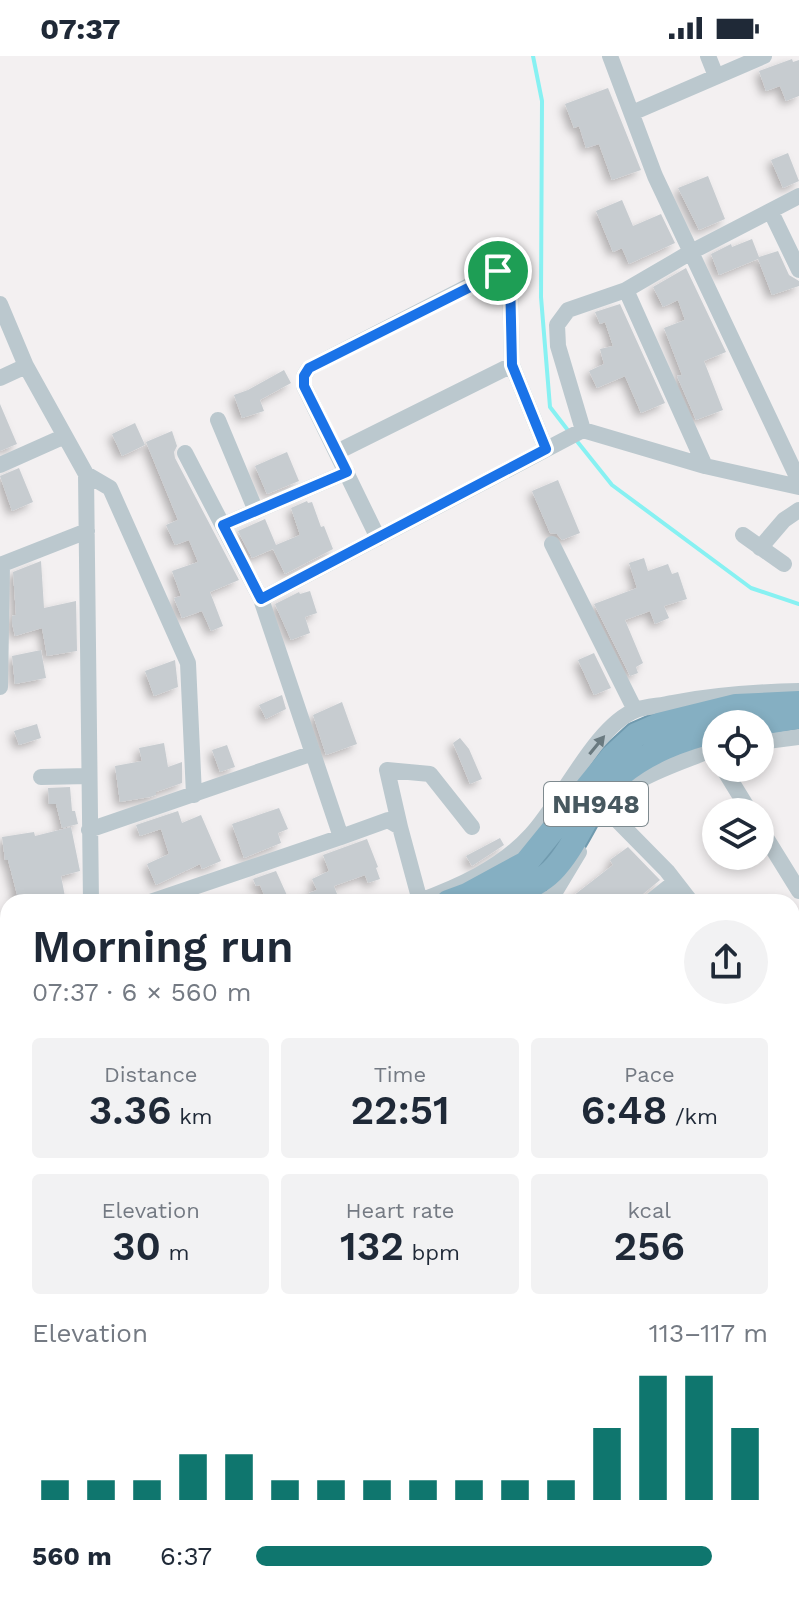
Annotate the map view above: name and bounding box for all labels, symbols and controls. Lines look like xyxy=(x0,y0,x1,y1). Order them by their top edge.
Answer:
text: 07:37 xyxy=(40,11,121,46)
pin xyxy=(464,237,532,305)
icon: arrive xyxy=(476,249,520,293)
map controls xyxy=(702,710,774,870)
button: locate xyxy=(702,710,774,782)
one-way arrow xyxy=(588,735,605,755)
road number: NH948 xyxy=(544,782,648,826)
button: layers xyxy=(702,798,774,870)
button: share xyxy=(684,920,768,1004)
text: Morning run xyxy=(32,921,293,973)
text: 07:37 · 6 × 560 m xyxy=(32,977,251,1007)
text: Distance xyxy=(104,1062,197,1087)
text: Time xyxy=(374,1062,426,1087)
text: Pace xyxy=(624,1062,675,1087)
text: 3.36 xyxy=(89,1087,172,1134)
text: 22:51 xyxy=(350,1087,450,1134)
text: 6:48 xyxy=(581,1087,667,1134)
text: km xyxy=(172,1104,213,1129)
text: /km xyxy=(667,1104,718,1129)
text: Elevation xyxy=(102,1198,200,1223)
text: Heart rate xyxy=(346,1198,454,1223)
text: kcal xyxy=(628,1198,671,1223)
text: 30 xyxy=(112,1223,161,1270)
text: 132 xyxy=(340,1223,404,1270)
text: 256 xyxy=(614,1223,685,1270)
text: m xyxy=(161,1240,189,1265)
text: bpm xyxy=(404,1240,460,1265)
text: Elevation xyxy=(32,1318,148,1348)
text: 113–117 m xyxy=(649,1318,768,1348)
text: 560 m xyxy=(32,1541,112,1571)
text: 6:37 xyxy=(160,1541,212,1571)

